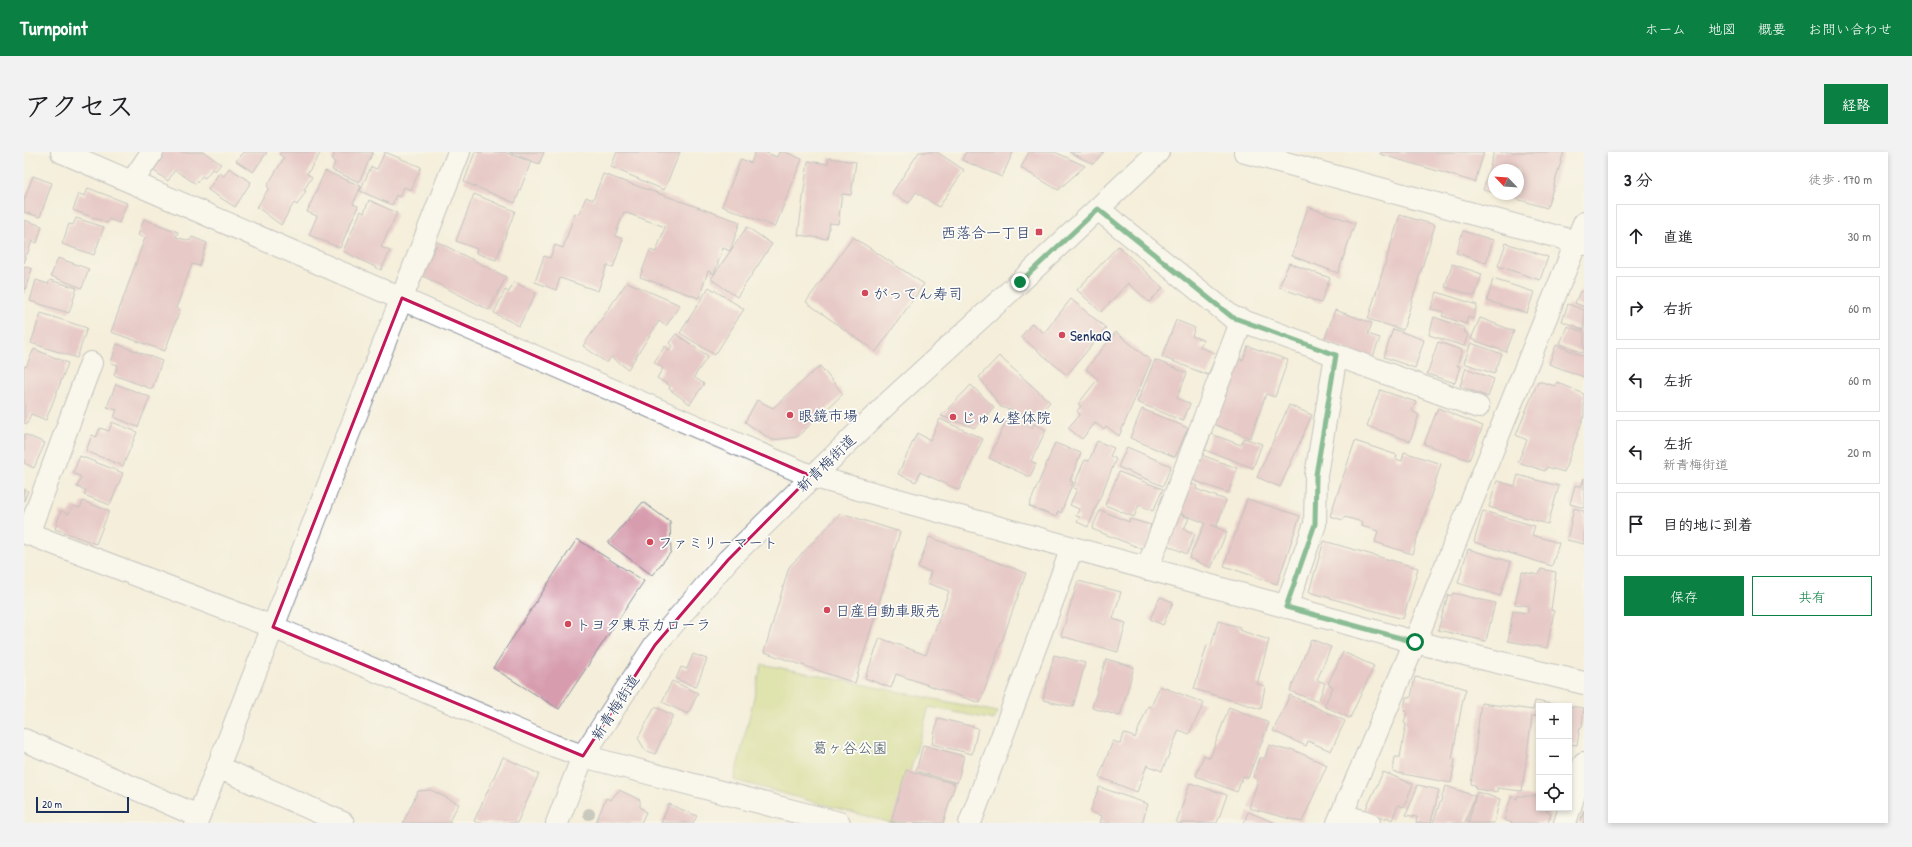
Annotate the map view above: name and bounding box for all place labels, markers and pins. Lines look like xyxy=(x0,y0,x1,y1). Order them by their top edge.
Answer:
place label: 西落合一丁目 xyxy=(941,222,1031,243)
marker: 西落合一丁目 xyxy=(1034,227,1044,237)
place label: がってん寿司 xyxy=(873,283,963,304)
marker: がってん寿司 xyxy=(860,288,870,298)
place label: SenkaQ xyxy=(1070,325,1112,346)
marker: SenkaQ xyxy=(1057,330,1067,340)
place label: 眼鏡市場 xyxy=(798,405,858,426)
place label: じゅん整体院 xyxy=(961,407,1051,428)
marker: 眼鏡市場 xyxy=(785,410,795,420)
marker: じゅん整体院 xyxy=(948,412,958,422)
place label: ファミリーマート xyxy=(658,532,778,553)
marker: ファミリーマート xyxy=(645,537,655,547)
place label: 日産自動車販売 xyxy=(835,600,940,621)
marker: 日産自動車販売 xyxy=(822,605,832,615)
place label: トヨタ東京カローラ xyxy=(576,614,711,635)
marker: トヨタ東京カローラ xyxy=(563,619,573,629)

